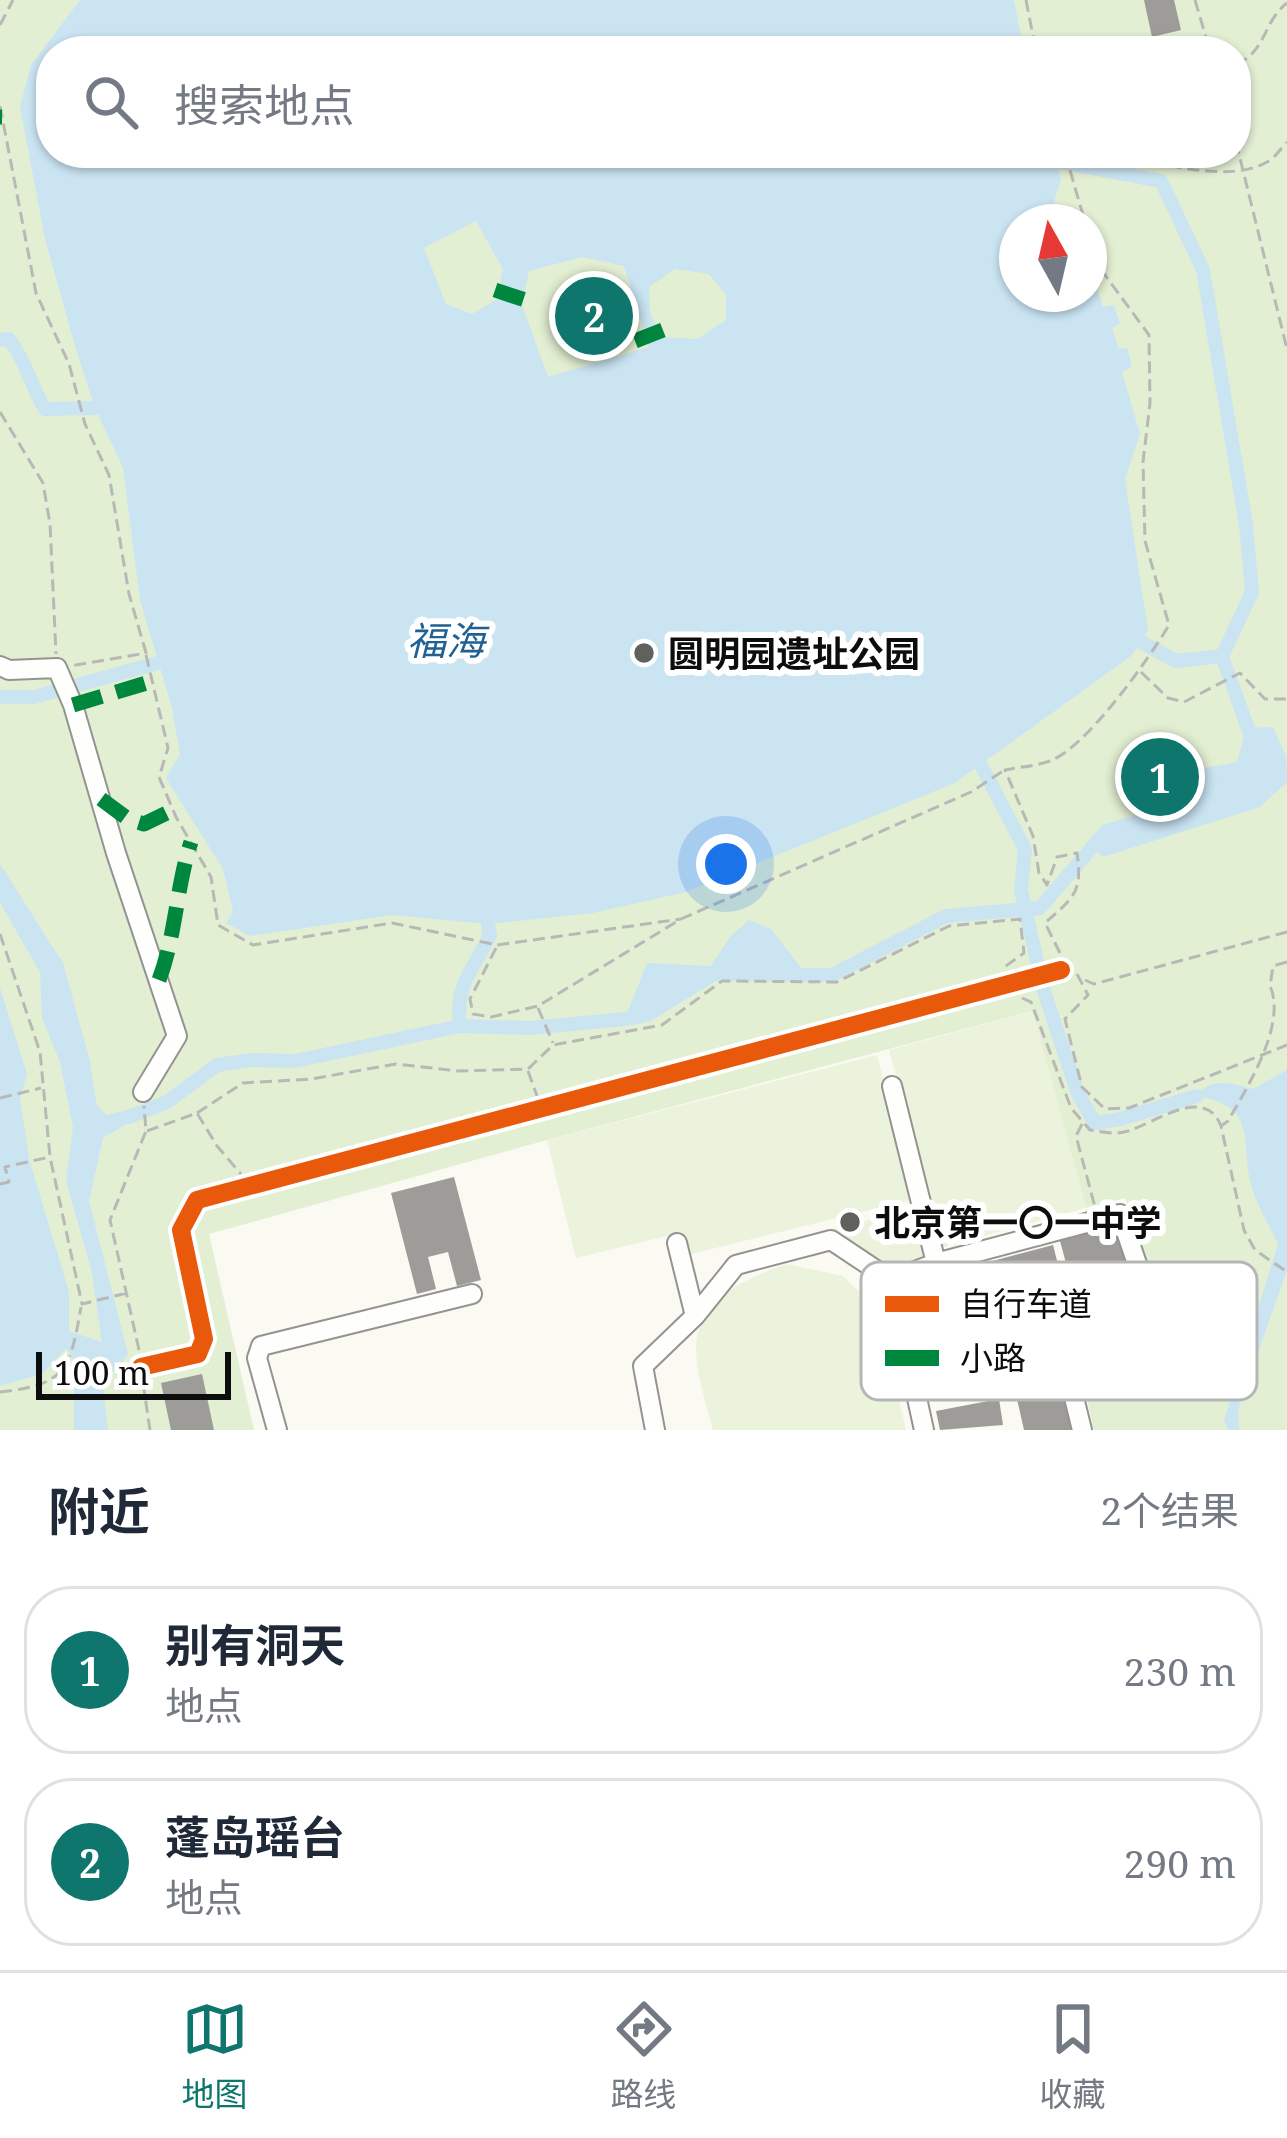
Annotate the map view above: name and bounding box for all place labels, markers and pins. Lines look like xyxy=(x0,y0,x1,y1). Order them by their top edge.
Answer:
pin: 2 xyxy=(555,271,633,361)
place label: 圆明园遗址公园 xyxy=(668,629,920,678)
marker: 圆明园遗址公园 xyxy=(631,640,657,666)
pin: 1 xyxy=(1121,732,1199,822)
place label: 北京第一〇一中学 xyxy=(874,1198,1162,1247)
marker: 北京第一〇一中学 xyxy=(837,1209,863,1235)

